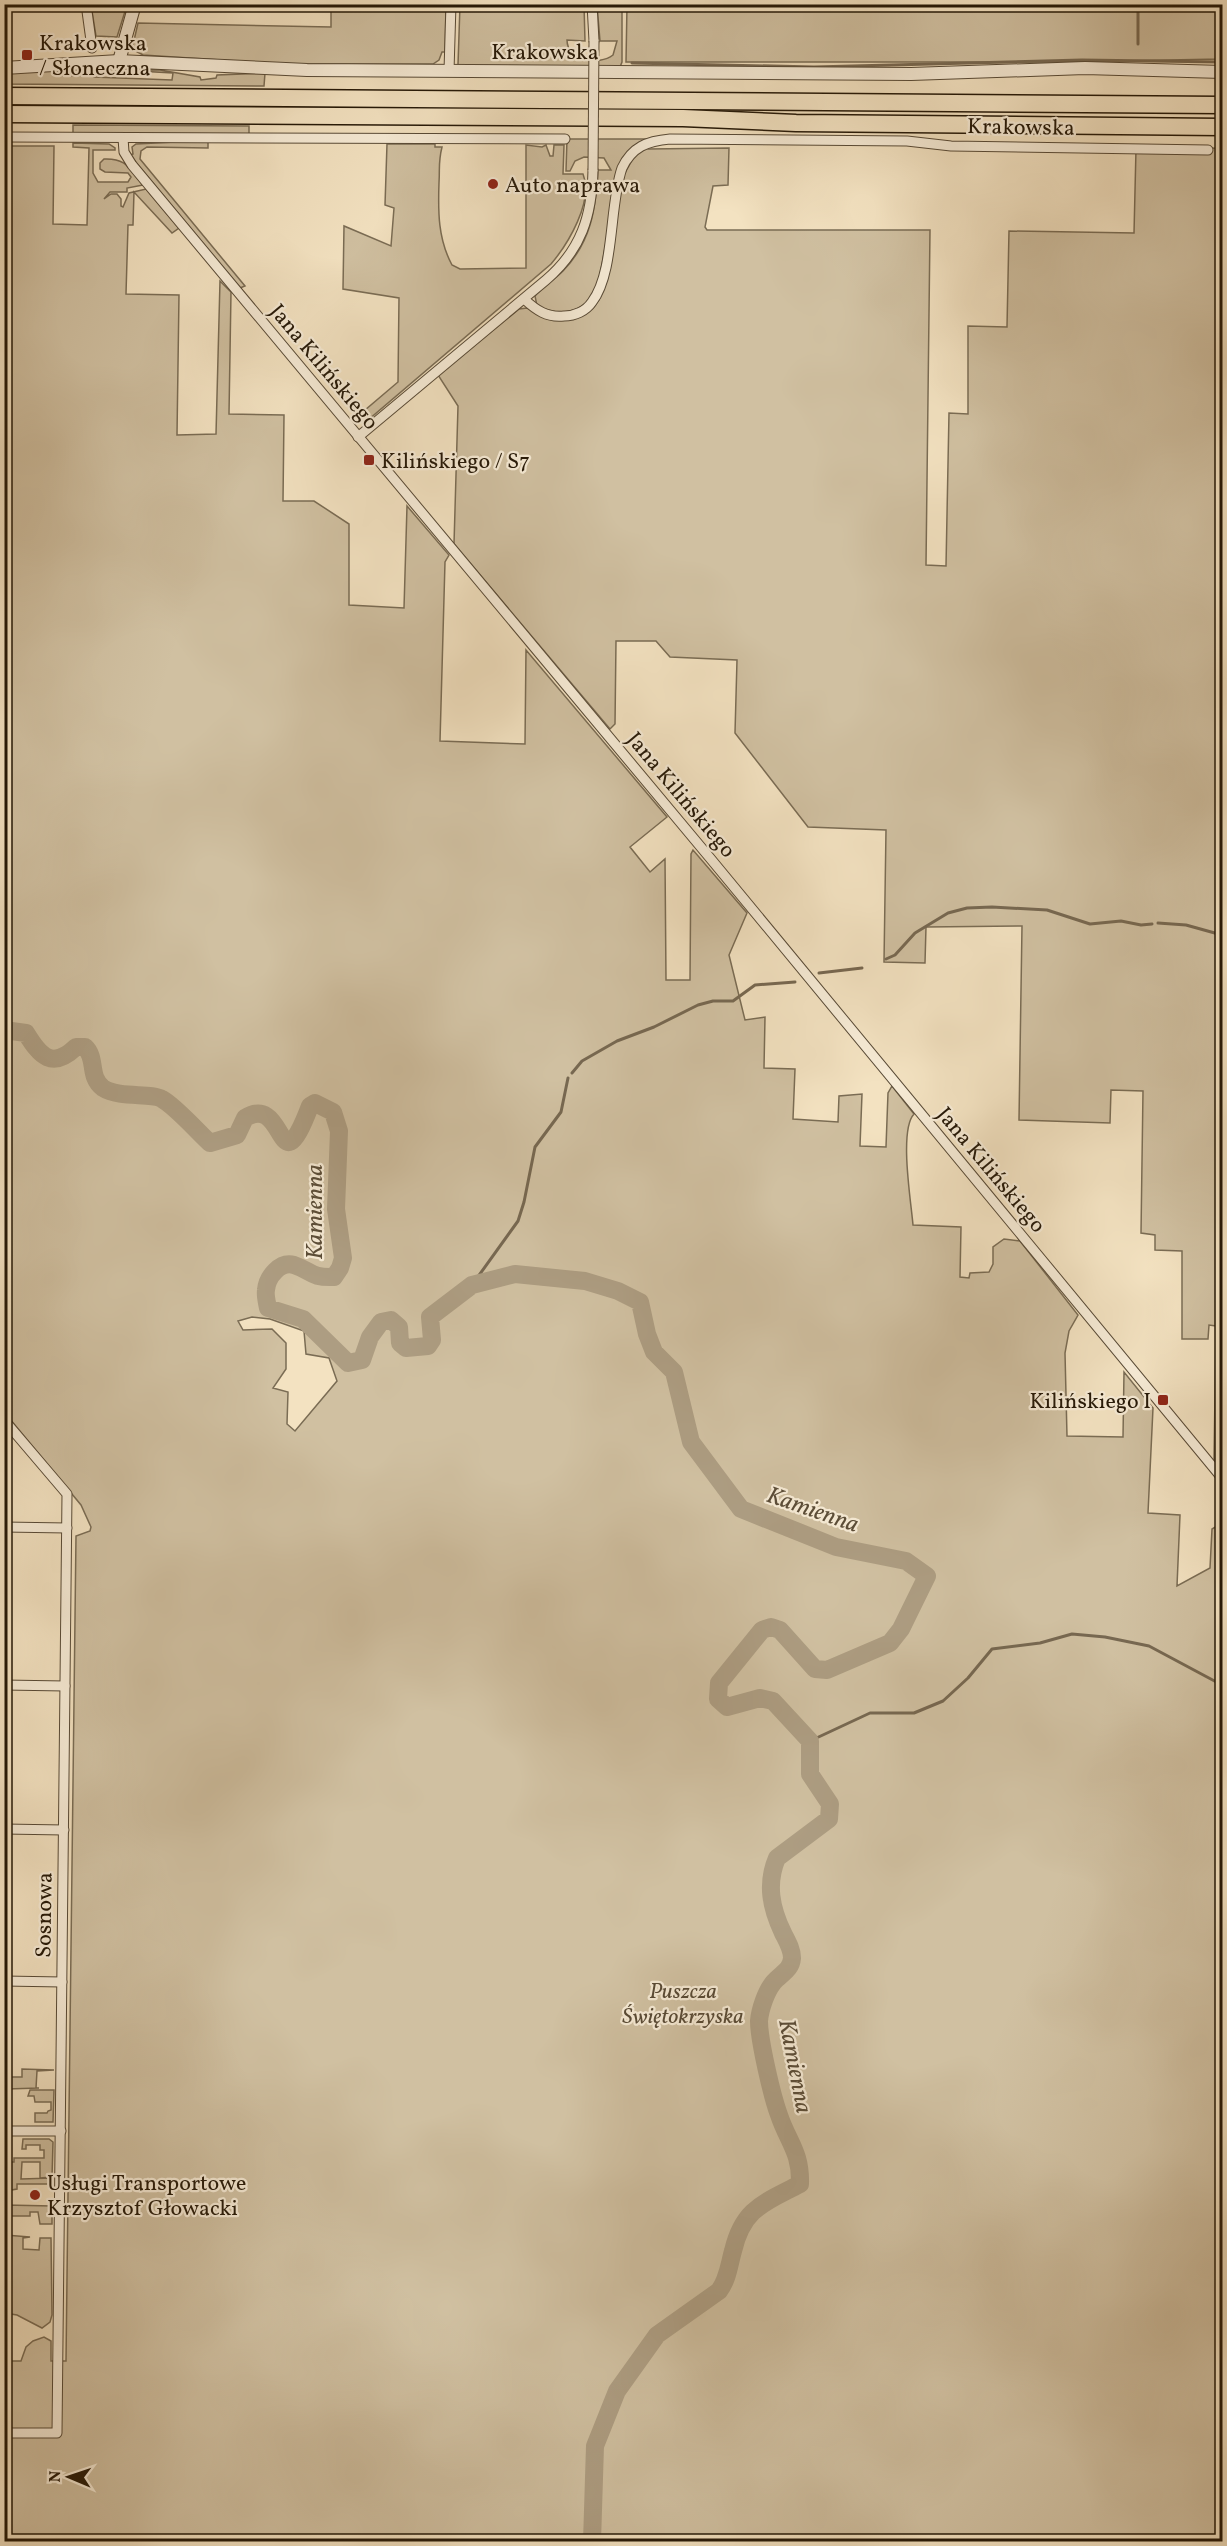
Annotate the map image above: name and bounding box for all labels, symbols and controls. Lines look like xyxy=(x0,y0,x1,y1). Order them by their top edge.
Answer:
place label: Krakowska / Słoneczna xyxy=(39,29,150,85)
street label: Krakowska xyxy=(491,38,599,69)
marker: Krakowska / Słoneczna xyxy=(20,48,34,62)
street label: Krakowska xyxy=(967,112,1075,145)
place label: Auto naprawa xyxy=(505,171,640,202)
marker: Auto naprawa xyxy=(486,177,500,191)
street label: Jana Kilińskiego xyxy=(261,298,385,437)
place label: Kilińskiego / S7 xyxy=(381,447,530,478)
marker: Kilińskiego / S7 xyxy=(362,453,376,467)
street label: Jana Kilińskiego xyxy=(618,726,742,865)
street label: Jana Kilińskiego xyxy=(928,1101,1052,1240)
water label: Kamienna xyxy=(299,1164,333,1260)
place label: Kilińskiego I xyxy=(1030,1387,1151,1418)
marker: Kilińskiego I xyxy=(1156,1393,1170,1407)
water label: Kamienna xyxy=(762,1479,863,1543)
street label: Sosnowa xyxy=(29,1872,62,1958)
park label: Puszcza Świętokrzyska xyxy=(622,1977,744,2033)
water label: Kamienna xyxy=(768,2016,820,2117)
place label: Usługi Transportowe Krzysztof Głowacki xyxy=(47,2169,246,2225)
marker: Usługi Transportowe Krzysztof Głowacki xyxy=(28,2188,42,2202)
north arrow xyxy=(39,2447,99,2507)
text: N xyxy=(45,2470,67,2483)

